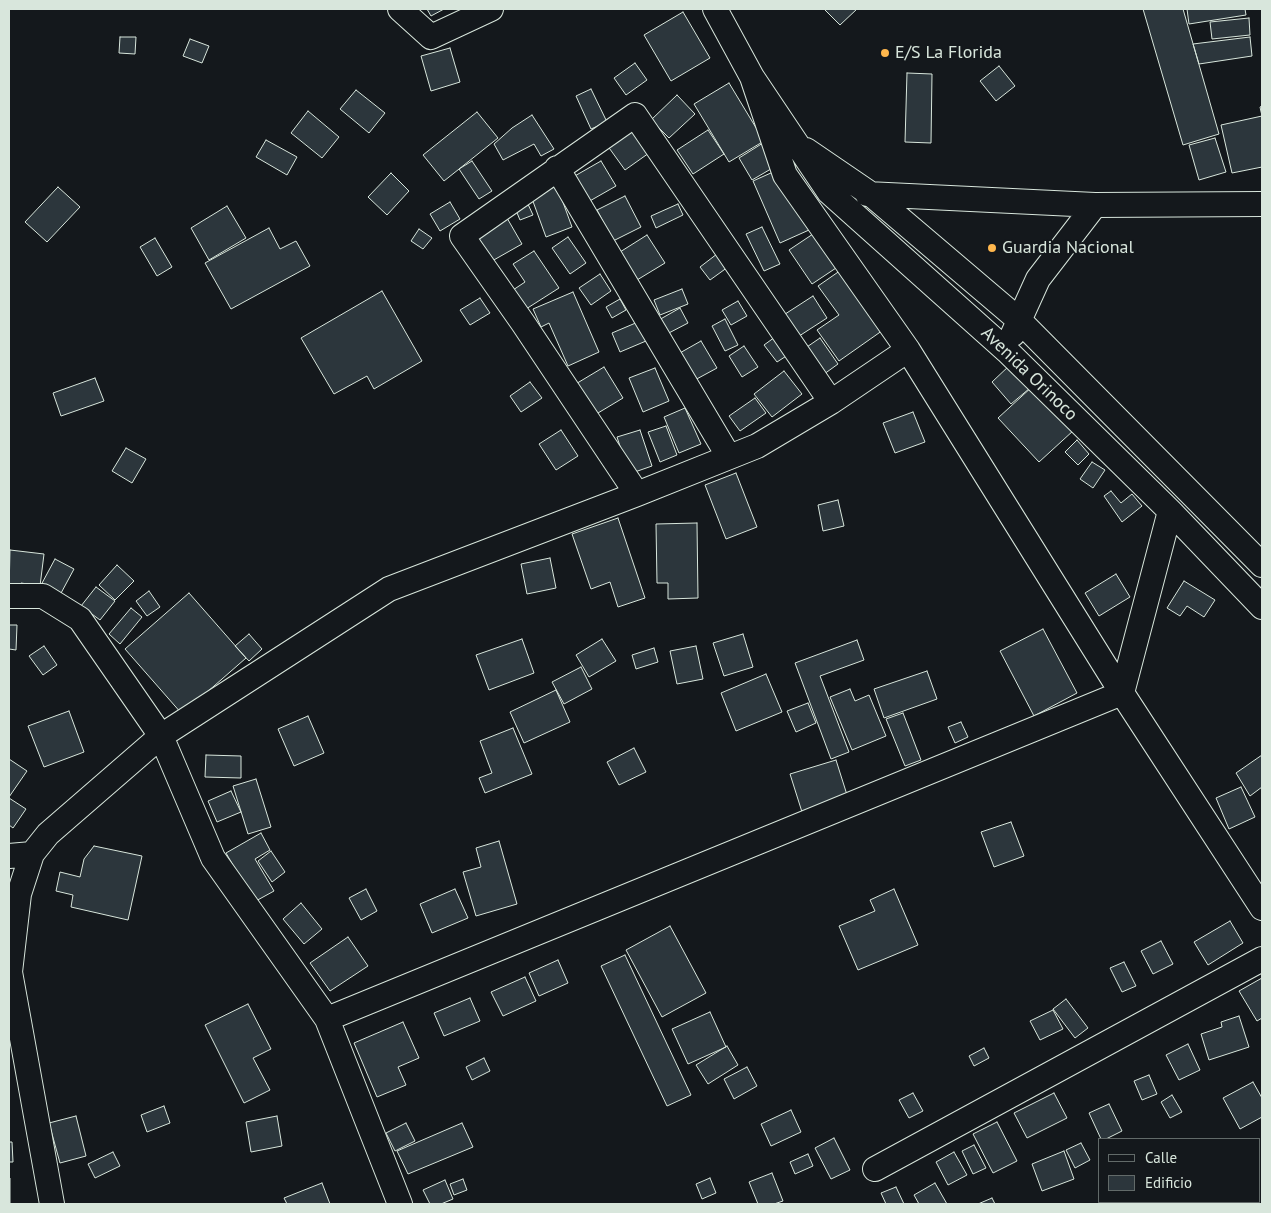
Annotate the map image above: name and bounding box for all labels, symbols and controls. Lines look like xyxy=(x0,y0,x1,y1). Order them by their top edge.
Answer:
place label: E/S La Florida xyxy=(895,42,1002,64)
marker: E/S La Florida xyxy=(879,47,891,59)
place label: Guardia Nacional xyxy=(1002,237,1134,259)
marker: Guardia Nacional xyxy=(986,242,998,254)
street label: Avenida Orinoco xyxy=(976,323,1082,425)
legend xyxy=(1098,1138,1261,1203)
text: Calle xyxy=(1145,1148,1177,1167)
text: Edificio xyxy=(1145,1173,1192,1192)

